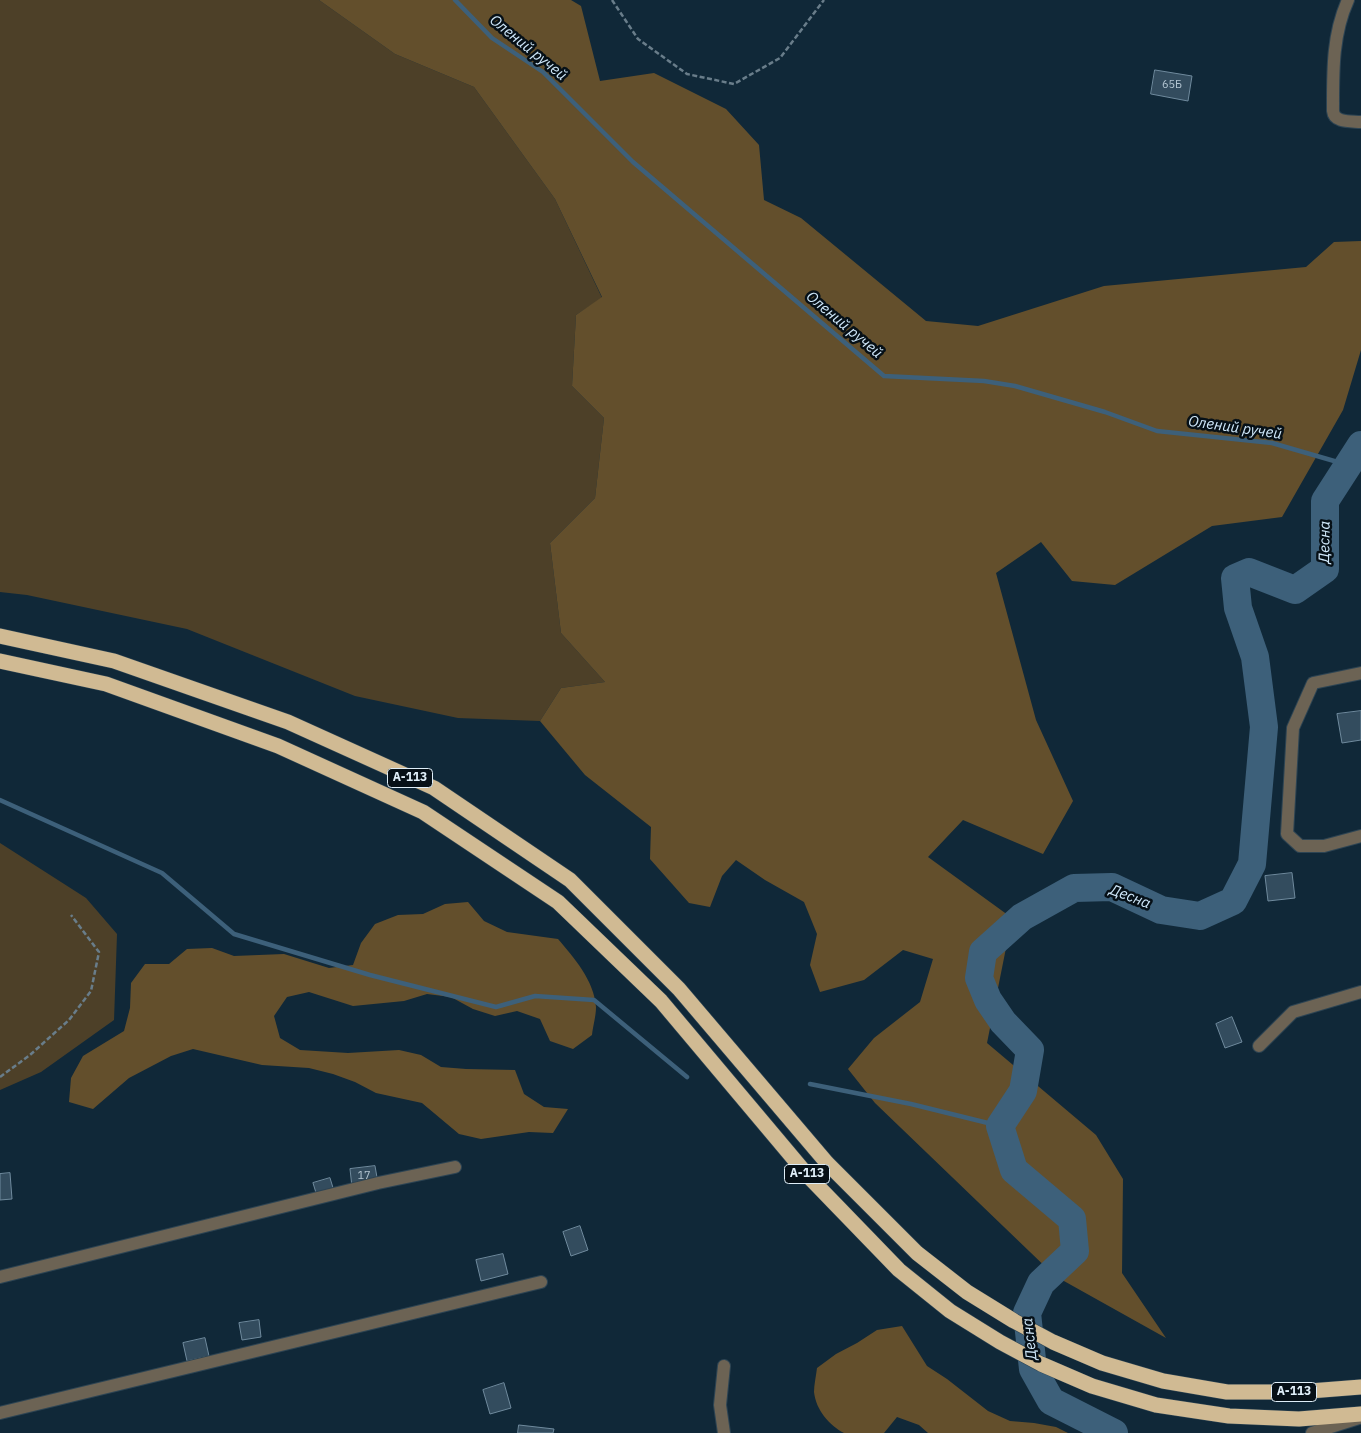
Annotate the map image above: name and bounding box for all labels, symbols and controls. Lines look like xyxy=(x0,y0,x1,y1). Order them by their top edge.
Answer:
water label: Олений ручей xyxy=(486,11,570,85)
house number: 65Б xyxy=(1162,78,1182,92)
water label: Олений ручей xyxy=(802,288,886,362)
water label: Олений ручей xyxy=(1187,413,1283,443)
water label: Десна xyxy=(1316,521,1334,563)
road number: А-113 xyxy=(388,768,432,788)
water label: Десна xyxy=(1107,881,1153,913)
road number: А-113 xyxy=(784,1164,830,1184)
house number: 17 xyxy=(357,1169,371,1183)
water label: Десна xyxy=(1019,1317,1041,1361)
road number: А-113 xyxy=(1272,1382,1316,1401)

